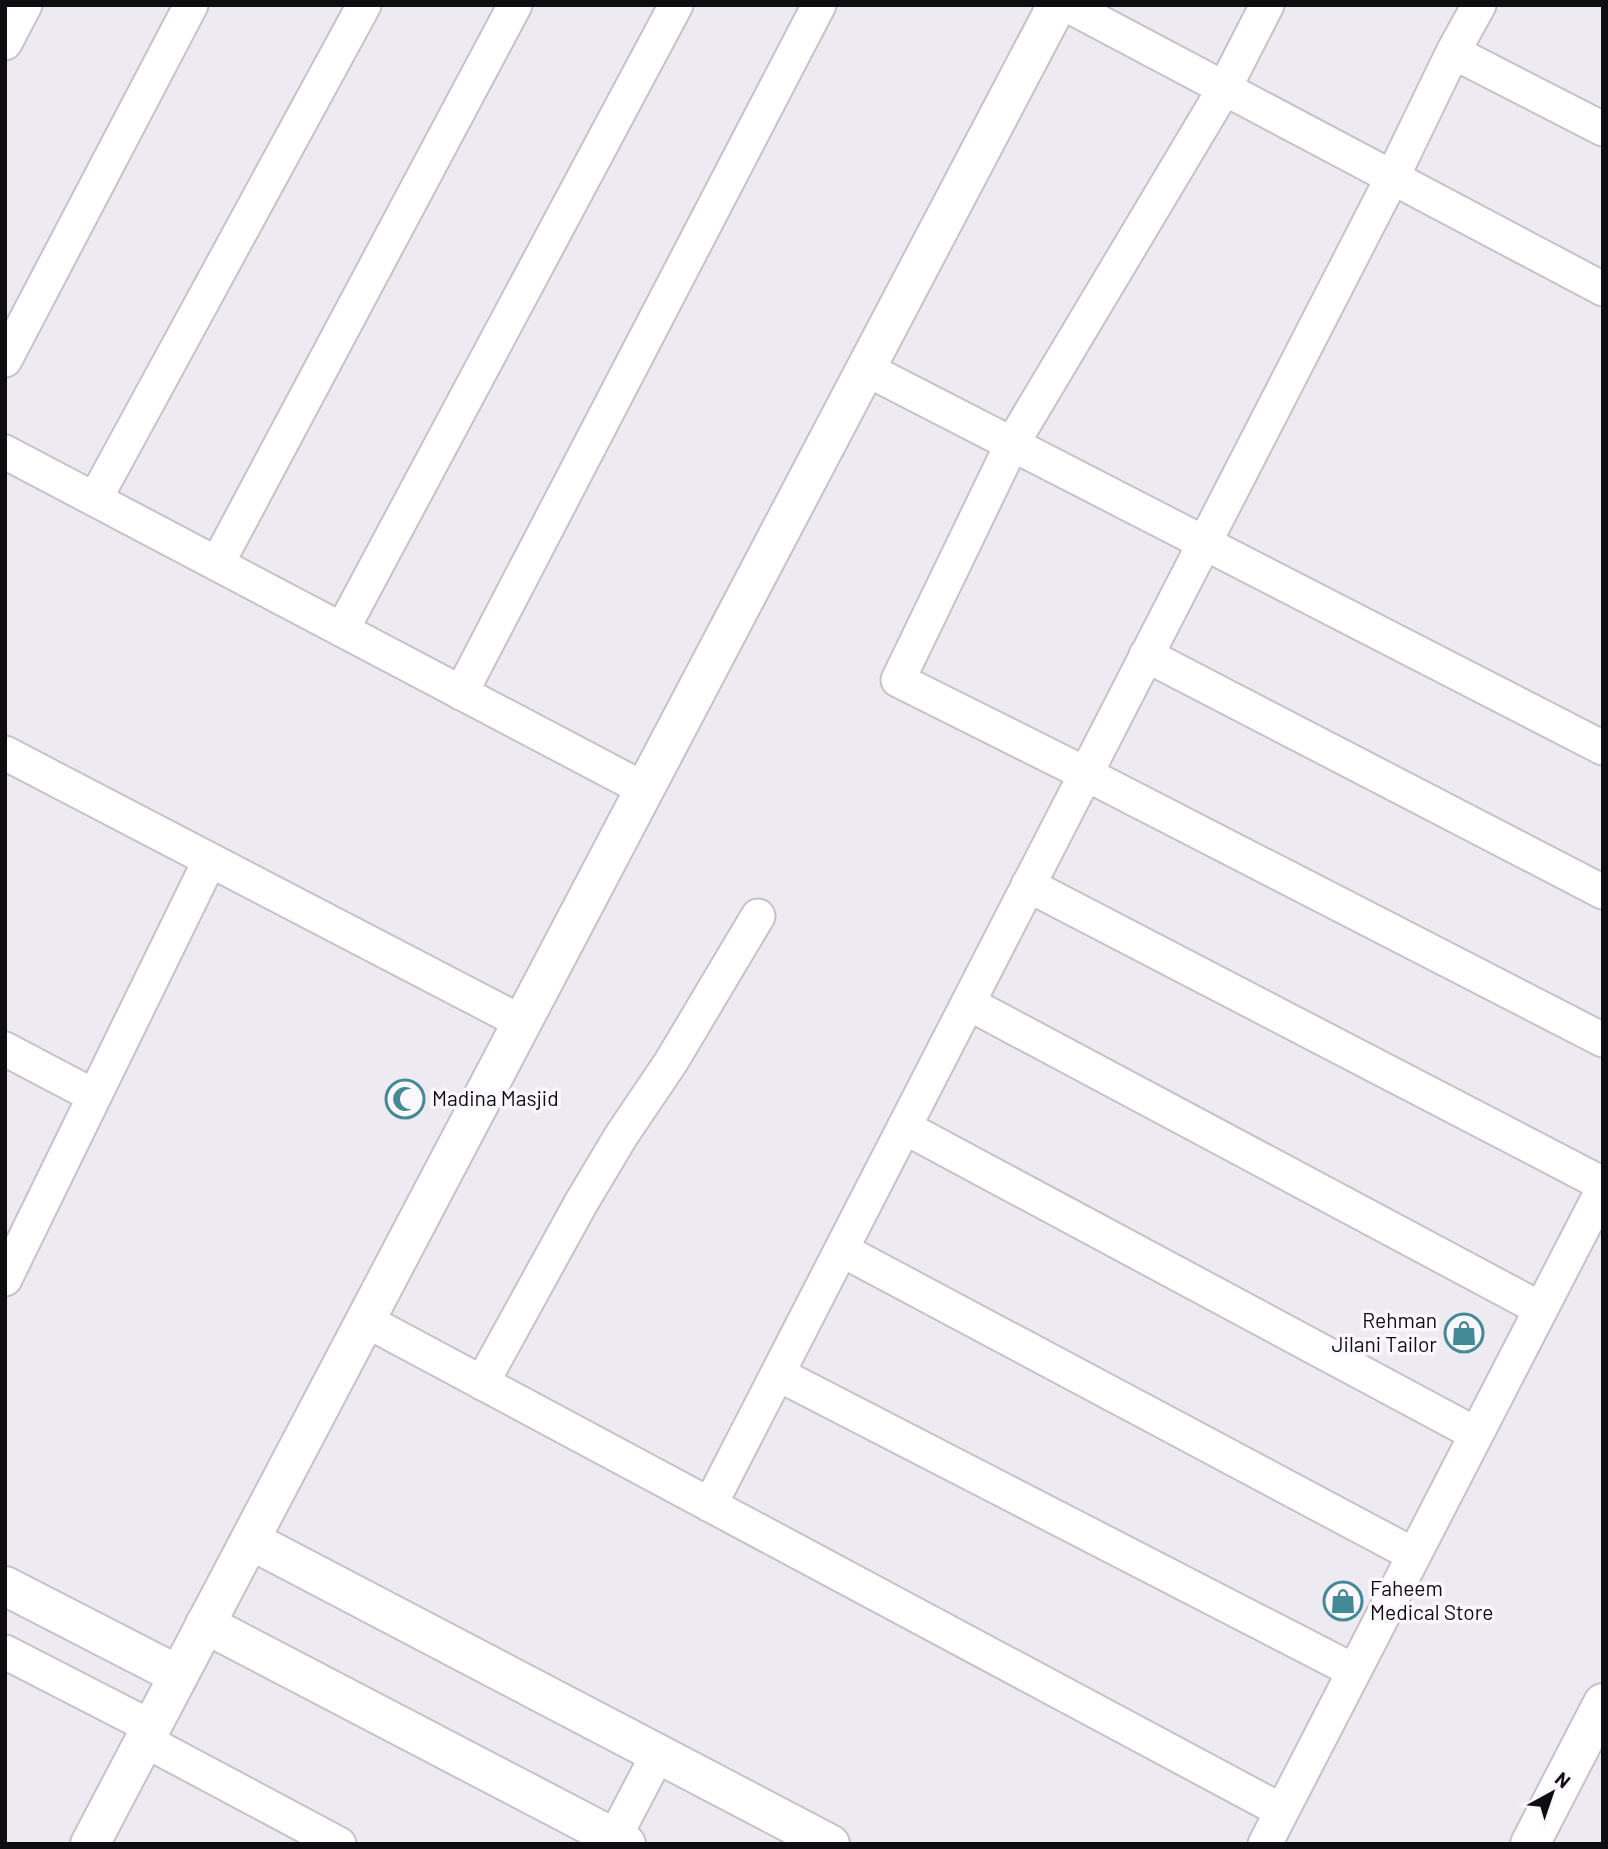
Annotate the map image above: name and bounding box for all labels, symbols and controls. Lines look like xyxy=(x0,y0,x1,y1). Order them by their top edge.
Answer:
mosque icon: Madina Masjid xyxy=(384,1078,426,1120)
place label: Madina Masjid xyxy=(432,1085,559,1110)
place label: Rehman Jilani Tailor xyxy=(1331,1307,1437,1356)
shop icon: Rehman Jilani Tailor xyxy=(1443,1312,1485,1354)
place label: Faheem Medical Store xyxy=(1370,1575,1493,1624)
shop icon: Faheem Medical Store xyxy=(1322,1580,1364,1622)
north arrow xyxy=(1517,1758,1587,1828)
text: N xyxy=(1551,1767,1575,1792)

